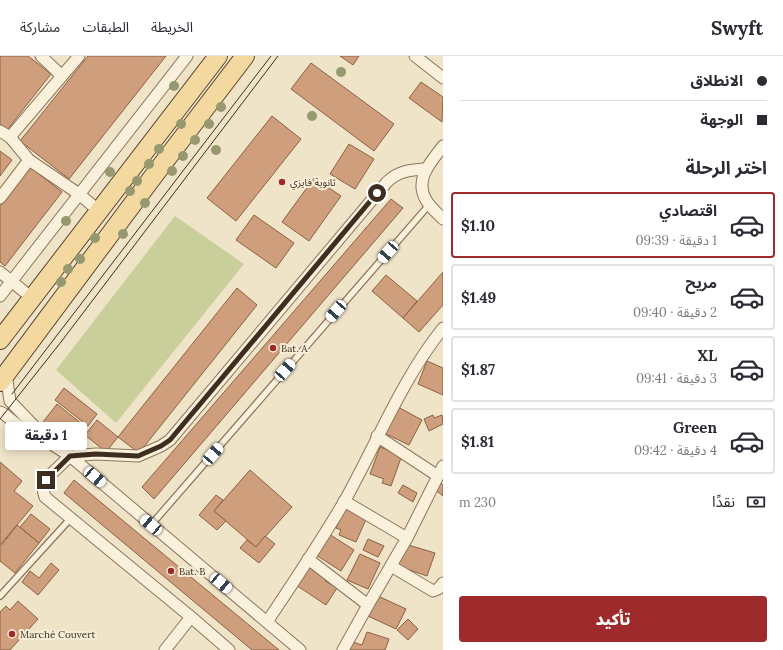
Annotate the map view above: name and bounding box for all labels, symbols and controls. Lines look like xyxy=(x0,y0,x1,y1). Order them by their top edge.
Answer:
text: Swyft xyxy=(711,16,763,40)
text: مشاركة xyxy=(20,18,60,36)
text: الطبقات xyxy=(82,18,129,36)
text: الخريطة xyxy=(151,18,193,36)
text: الانطلاق xyxy=(691,71,743,90)
text: الوجهة xyxy=(700,110,743,129)
text: اختر الرحلة xyxy=(685,156,767,179)
place label: ثانوية فايزي xyxy=(290,176,336,190)
marker: ثانوية فايزي xyxy=(277,177,287,187)
route start xyxy=(368,184,386,202)
text: اقتصادي xyxy=(659,201,717,220)
icon: car xyxy=(729,207,765,243)
text: $1.10 xyxy=(461,216,495,235)
text: 1 دقيقة · 09:39 xyxy=(636,232,717,249)
car xyxy=(376,239,400,265)
text: مريح xyxy=(685,273,717,292)
icon: car xyxy=(729,279,765,315)
text: $1.49 xyxy=(461,288,496,307)
car xyxy=(324,298,348,324)
text: 2 دقيقة · 09:40 xyxy=(633,304,717,321)
place label: Bat. A xyxy=(281,342,308,355)
marker: Bat. A xyxy=(268,343,278,353)
text: XL xyxy=(697,346,717,365)
icon: car xyxy=(729,351,765,387)
car xyxy=(273,357,297,383)
text: $1.87 xyxy=(461,360,495,379)
text: 3 دقيقة · 09:41 xyxy=(636,370,717,387)
text: Green xyxy=(673,418,717,437)
callout: 1 دقيقة xyxy=(5,422,87,450)
icon: car xyxy=(729,423,765,459)
text: 1 دقيقة xyxy=(25,427,67,444)
text: $1.81 xyxy=(461,432,494,451)
car xyxy=(201,441,225,467)
text: 4 دقيقة · 09:42 xyxy=(634,442,717,459)
car xyxy=(82,465,108,489)
route end xyxy=(37,471,55,489)
icon: cash xyxy=(745,491,767,513)
text: نقدًا xyxy=(712,492,735,511)
text: 230 m xyxy=(459,494,496,511)
car xyxy=(138,513,164,537)
place label: Bat. B xyxy=(179,565,206,578)
marker: Bat. B xyxy=(166,566,176,576)
car xyxy=(208,571,234,595)
button: تأكيد xyxy=(459,596,767,642)
place label: Marché Couvert xyxy=(20,628,96,641)
marker: Marché Couvert xyxy=(7,629,17,639)

